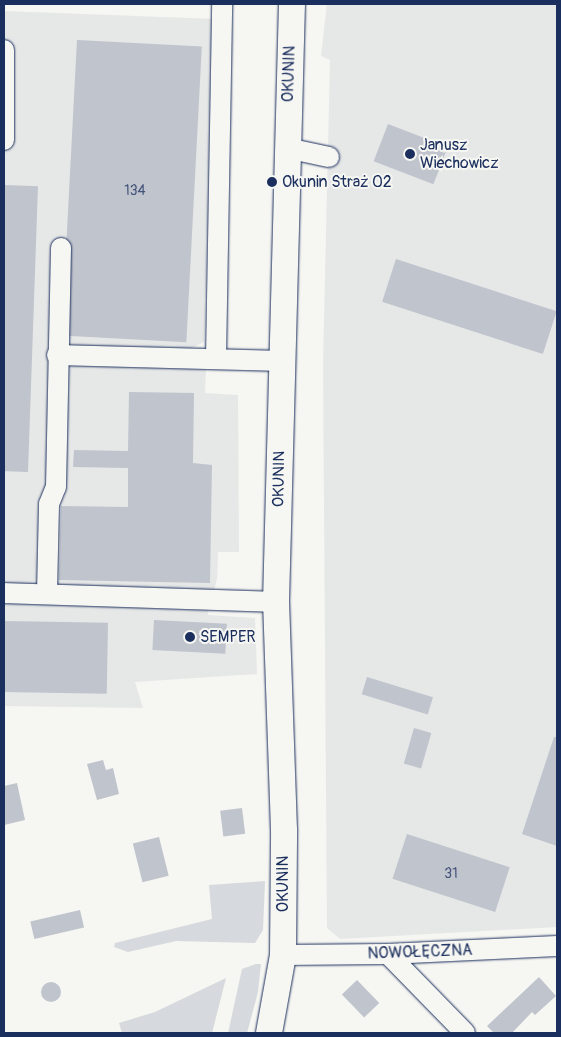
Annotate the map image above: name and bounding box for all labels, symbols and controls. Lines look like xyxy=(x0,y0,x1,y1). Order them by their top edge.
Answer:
street label: OKUNIN xyxy=(278,45,300,103)
place label: Janusz Wiechowicz xyxy=(420,135,499,173)
marker: Janusz Wiechowicz xyxy=(404,148,416,160)
place label: Okunin Straż 02 xyxy=(282,172,392,192)
marker: Okunin Straż 02 xyxy=(266,176,278,188)
house number: 134 xyxy=(124,183,146,199)
street label: OKUNIN xyxy=(269,451,289,507)
place label: SEMPER xyxy=(200,627,256,647)
marker: SEMPER xyxy=(184,631,196,643)
street label: OKUNIN xyxy=(273,856,293,912)
house number: 31 xyxy=(444,866,458,882)
street label: NOWOŁĘCZNA xyxy=(367,941,473,963)

